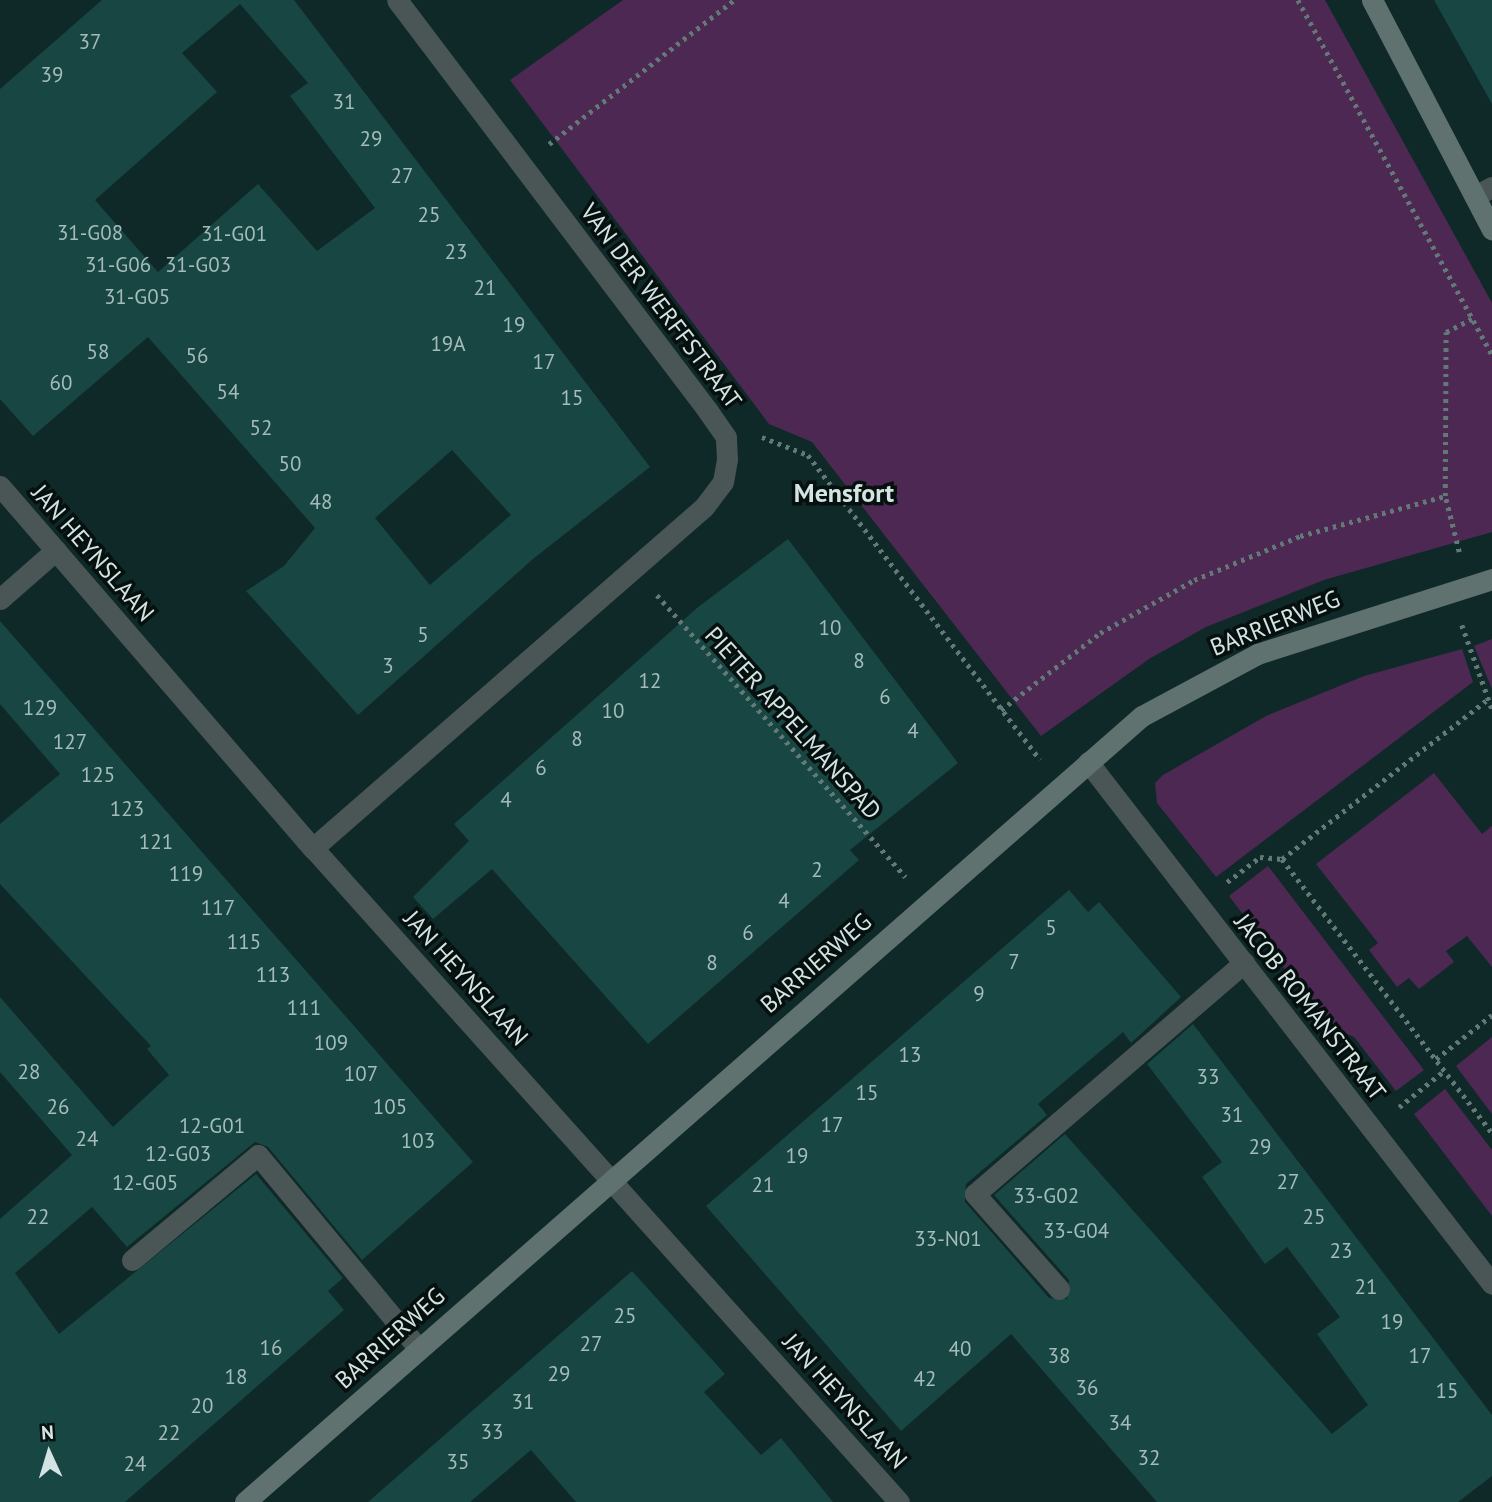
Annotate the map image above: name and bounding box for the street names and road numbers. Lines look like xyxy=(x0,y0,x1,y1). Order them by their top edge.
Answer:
street label: VAN DER WERFFSTRAAT xyxy=(574,198,748,414)
street label: JAN HEYNSLAAN xyxy=(26,479,160,627)
street label: BARRIERWEG xyxy=(1206,584,1344,662)
street label: PIETER APPELMANSPAD xyxy=(699,621,887,825)
street label: JAN HEYNSLAAN xyxy=(398,905,534,1051)
street label: BARRIERWEG xyxy=(755,907,877,1019)
street label: JACOB ROMANSTRAAT xyxy=(1228,908,1392,1106)
street label: BARRIERWEG xyxy=(329,1281,451,1395)
street label: JAN HEYNSLAAN xyxy=(777,1328,913,1474)

